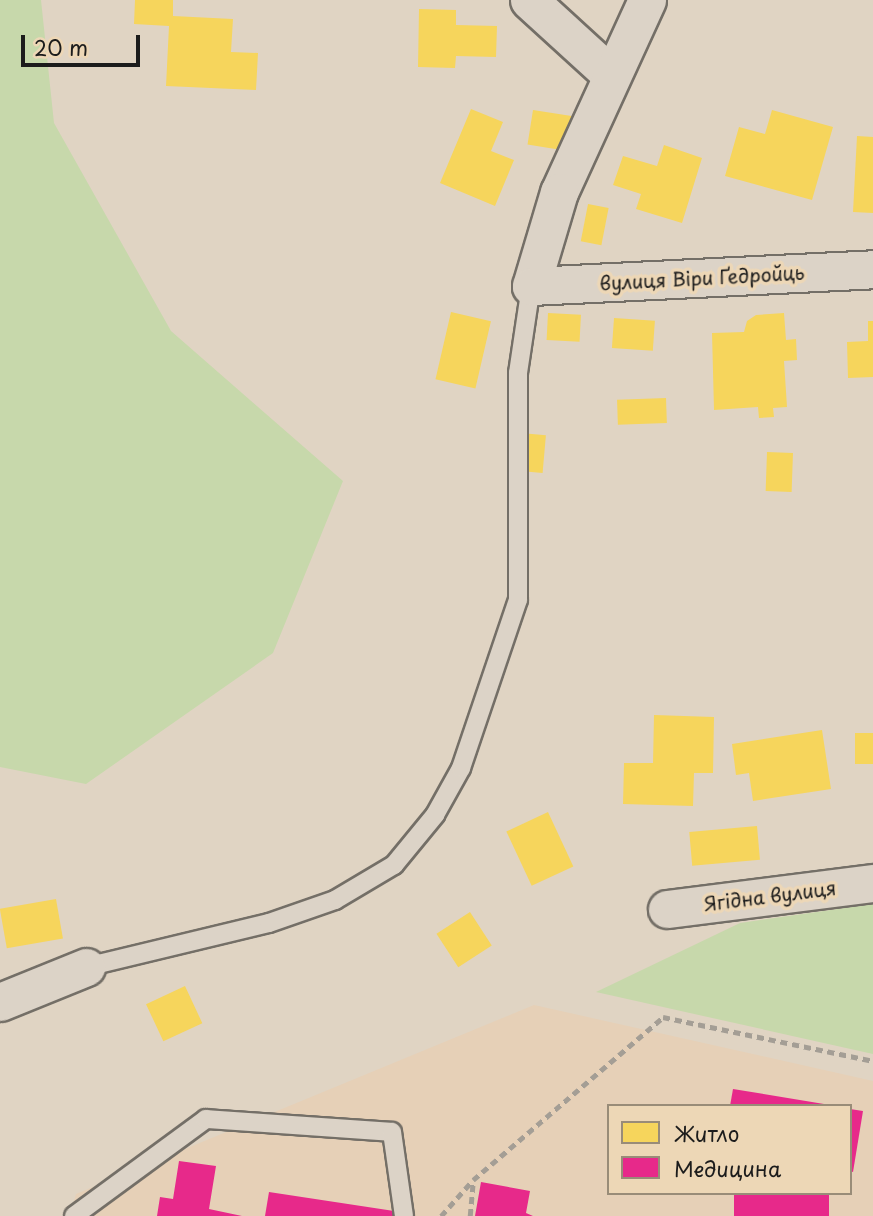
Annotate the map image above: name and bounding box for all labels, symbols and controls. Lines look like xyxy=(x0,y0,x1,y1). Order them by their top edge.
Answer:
scale bar xyxy=(24,21,144,65)
text: 20 m xyxy=(34,31,88,63)
street label: вулиця Віри Ґедройць xyxy=(599,261,805,295)
street label: Ягідна вулиця xyxy=(702,877,838,915)
legend xyxy=(607,1104,852,1195)
text: Житло xyxy=(674,1117,739,1149)
text: Медицина xyxy=(674,1152,781,1184)

